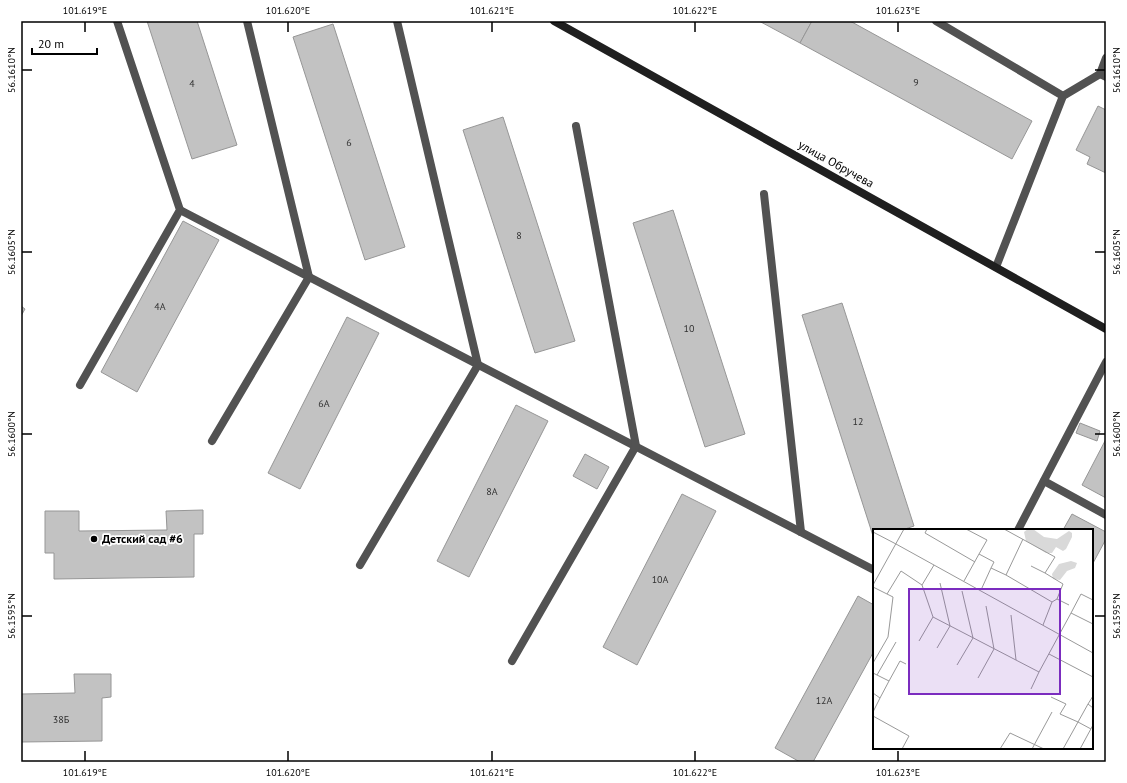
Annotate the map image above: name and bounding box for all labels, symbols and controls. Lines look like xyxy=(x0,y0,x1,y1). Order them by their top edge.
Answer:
text: 101.619°E xyxy=(63,4,107,17)
text: 101.620°E xyxy=(266,4,310,17)
text: 101.621°E xyxy=(470,4,514,17)
text: 101.622°E xyxy=(673,4,717,17)
text: 101.623°E xyxy=(876,4,920,17)
scale bar xyxy=(32,30,97,56)
text: 20 m xyxy=(38,36,64,51)
text: 56.1610°N xyxy=(5,47,18,93)
text: 56.1610°N xyxy=(1110,47,1123,93)
house number: 9 xyxy=(913,76,919,89)
house number: 4 xyxy=(189,77,195,90)
house number: 6 xyxy=(346,136,352,149)
street label: улица Обручева xyxy=(796,137,877,191)
text: 56.1605°N xyxy=(5,229,18,275)
house number: 8 xyxy=(516,229,522,242)
text: 56.1605°N xyxy=(1110,229,1123,275)
house number: 4А xyxy=(154,300,166,313)
house number: 10 xyxy=(684,322,695,335)
house number: 6А xyxy=(318,397,330,410)
text: 56.1600°N xyxy=(5,411,18,457)
text: 56.1600°N xyxy=(1110,411,1123,457)
house number: 12 xyxy=(853,415,863,428)
house number: 8А xyxy=(486,485,498,498)
inset map xyxy=(873,529,1093,749)
place label: Детский сад #6 xyxy=(102,531,183,546)
marker: Детский сад #6 xyxy=(89,534,99,544)
house number: 10А xyxy=(652,573,669,586)
text: 56.1595°N xyxy=(5,593,18,639)
text: 56.1595°N xyxy=(1110,593,1123,639)
house number: 12А xyxy=(816,694,833,707)
house number: 38Б xyxy=(53,713,70,726)
text: 101.619°E xyxy=(63,766,107,779)
text: 101.620°E xyxy=(266,766,310,779)
text: 101.621°E xyxy=(470,766,514,779)
text: 101.622°E xyxy=(673,766,717,779)
text: 101.623°E xyxy=(876,766,920,779)

